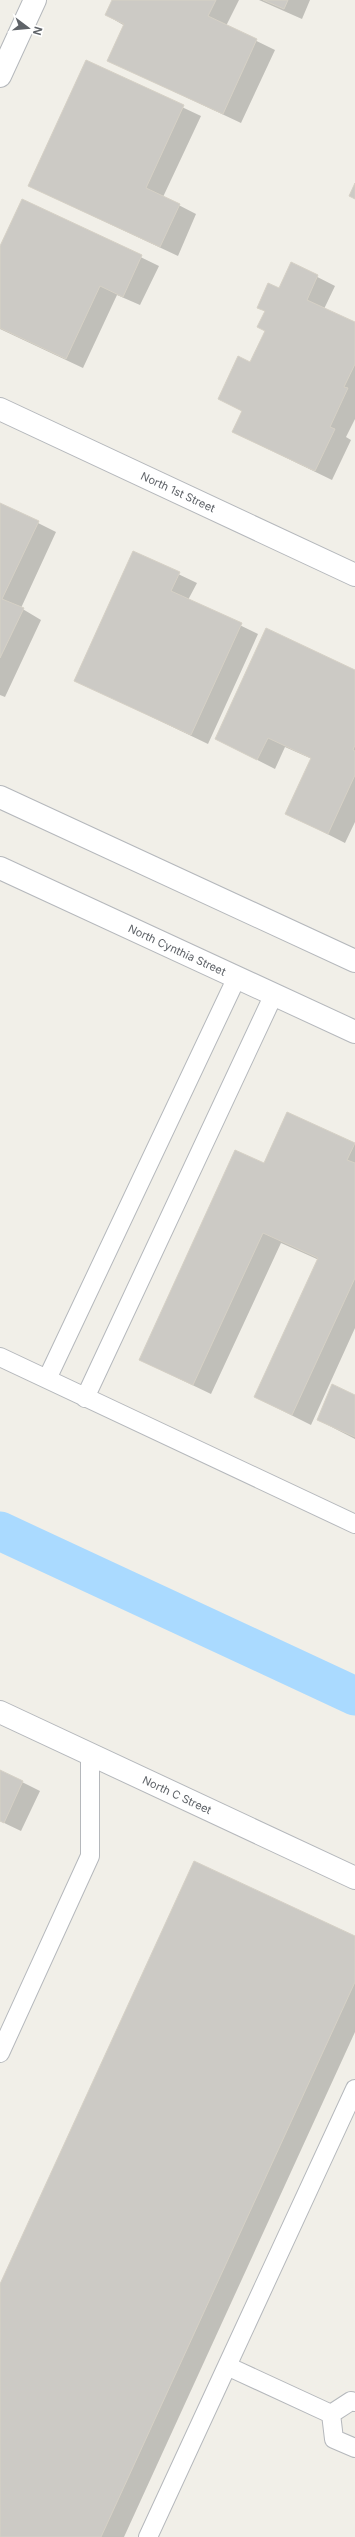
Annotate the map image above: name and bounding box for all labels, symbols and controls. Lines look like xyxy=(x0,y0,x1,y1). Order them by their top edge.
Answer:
north arrow xyxy=(8,8,48,48)
text: N xyxy=(30,25,45,37)
street label: North 1st Street xyxy=(139,469,218,516)
street label: North Cynthia Street xyxy=(126,921,228,979)
street label: North C Street xyxy=(140,1773,214,1817)

